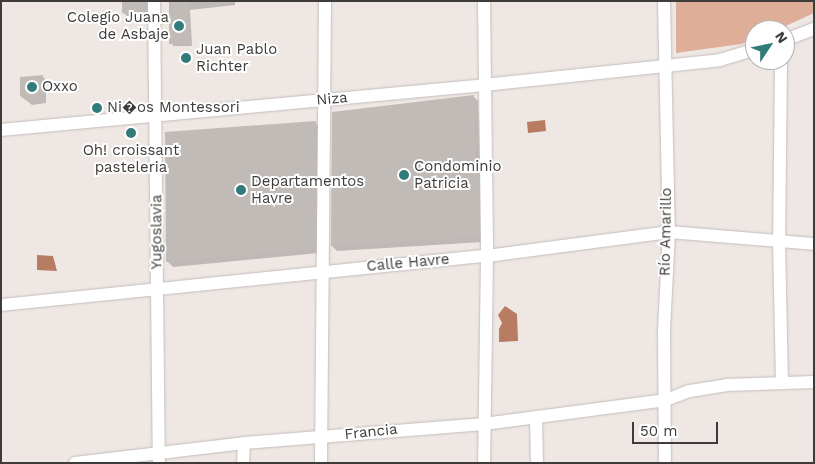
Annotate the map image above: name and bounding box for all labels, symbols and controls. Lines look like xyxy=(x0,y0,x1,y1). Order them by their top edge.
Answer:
place label: Colegio Juana de Asbaje xyxy=(67,8,169,43)
marker: Colegio Juana de Asbaje xyxy=(173,20,185,32)
north arrow xyxy=(745,20,795,70)
text: N xyxy=(772,28,791,46)
place label: Juan Pablo Richter xyxy=(196,40,277,75)
marker: Juan Pablo Richter xyxy=(180,52,192,64)
place label: Oxxo xyxy=(42,78,78,96)
marker: Oxxo xyxy=(26,81,38,93)
street label: Niza xyxy=(316,89,348,109)
place label: Ni�os Montessori xyxy=(107,99,240,117)
marker: Ni�os Montessori xyxy=(91,102,103,114)
marker: Oh! croissant pasteleria xyxy=(125,127,137,139)
place label: Oh! croissant pasteleria xyxy=(83,141,179,176)
place label: Condominio Patricia xyxy=(414,157,502,192)
marker: Condominio Patricia xyxy=(398,169,410,181)
place label: Departamentos Havre xyxy=(251,172,364,207)
marker: Departamentos Havre xyxy=(235,184,247,196)
street label: Río Amarillo xyxy=(656,187,676,277)
street label: Yugoslavia xyxy=(148,194,166,270)
street label: Calle Havre xyxy=(366,250,450,276)
scale bar xyxy=(635,412,721,444)
street label: Francia xyxy=(344,420,398,444)
text: 50 m xyxy=(640,422,677,440)

